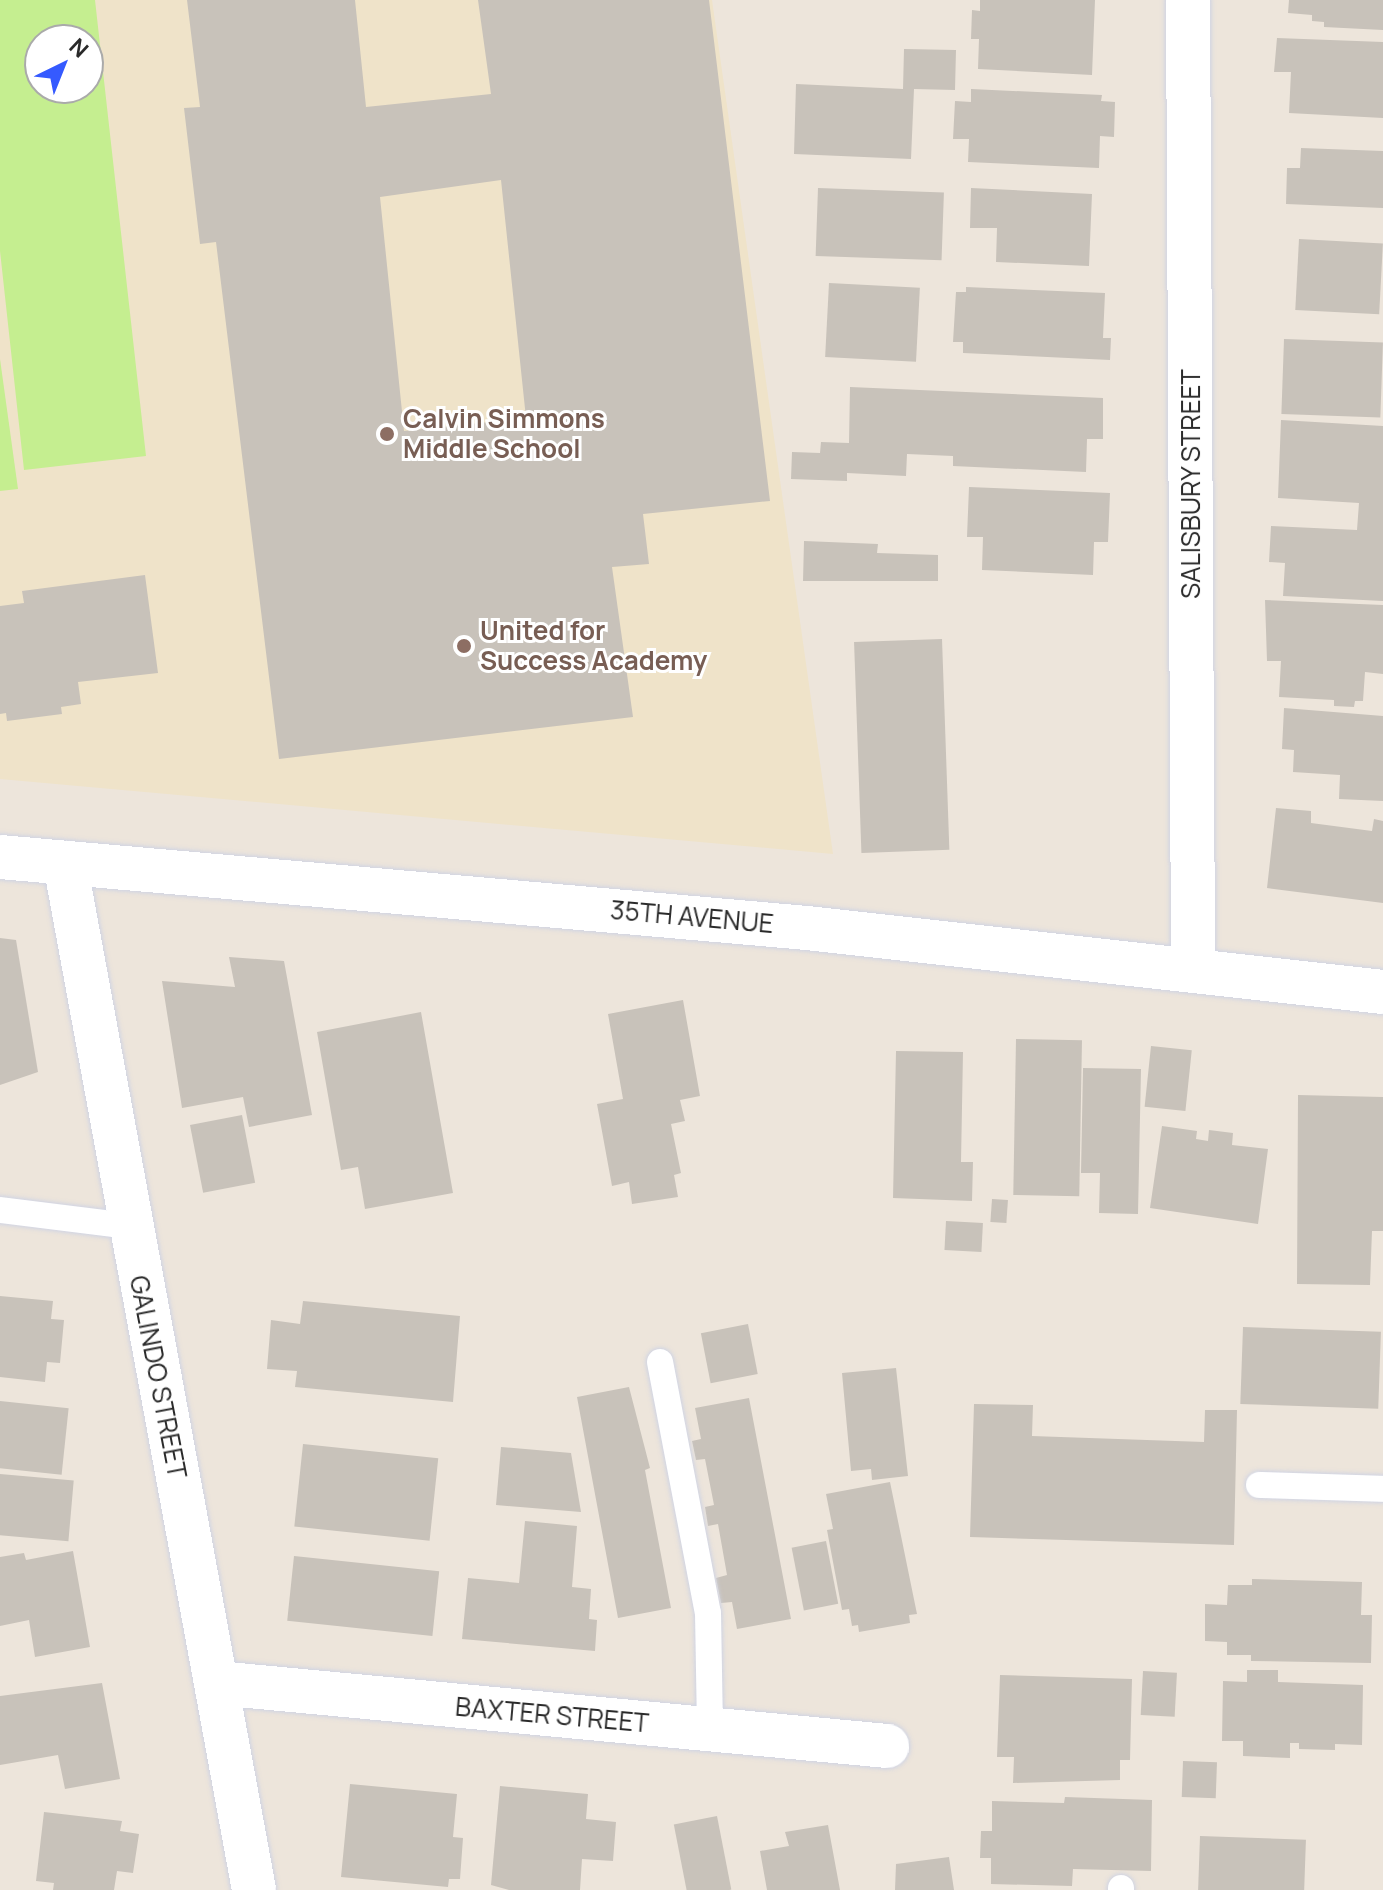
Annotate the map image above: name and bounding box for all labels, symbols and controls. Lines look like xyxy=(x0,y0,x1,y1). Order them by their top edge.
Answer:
north arrow xyxy=(24,24,104,104)
text: N xyxy=(63,32,95,64)
street label: SALISBURY STREET xyxy=(1175,369,1207,599)
place label: Calvin Simmons Middle School xyxy=(403,403,605,464)
marker: Calvin Simmons Middle School xyxy=(378,425,396,443)
place label: United for Success Academy xyxy=(480,615,707,676)
marker: United for Success Academy xyxy=(455,637,473,655)
street label: 35TH AVENUE xyxy=(609,894,775,940)
street label: GALINDO STREET xyxy=(123,1273,193,1481)
street label: BAXTER STREET xyxy=(454,1691,650,1739)

